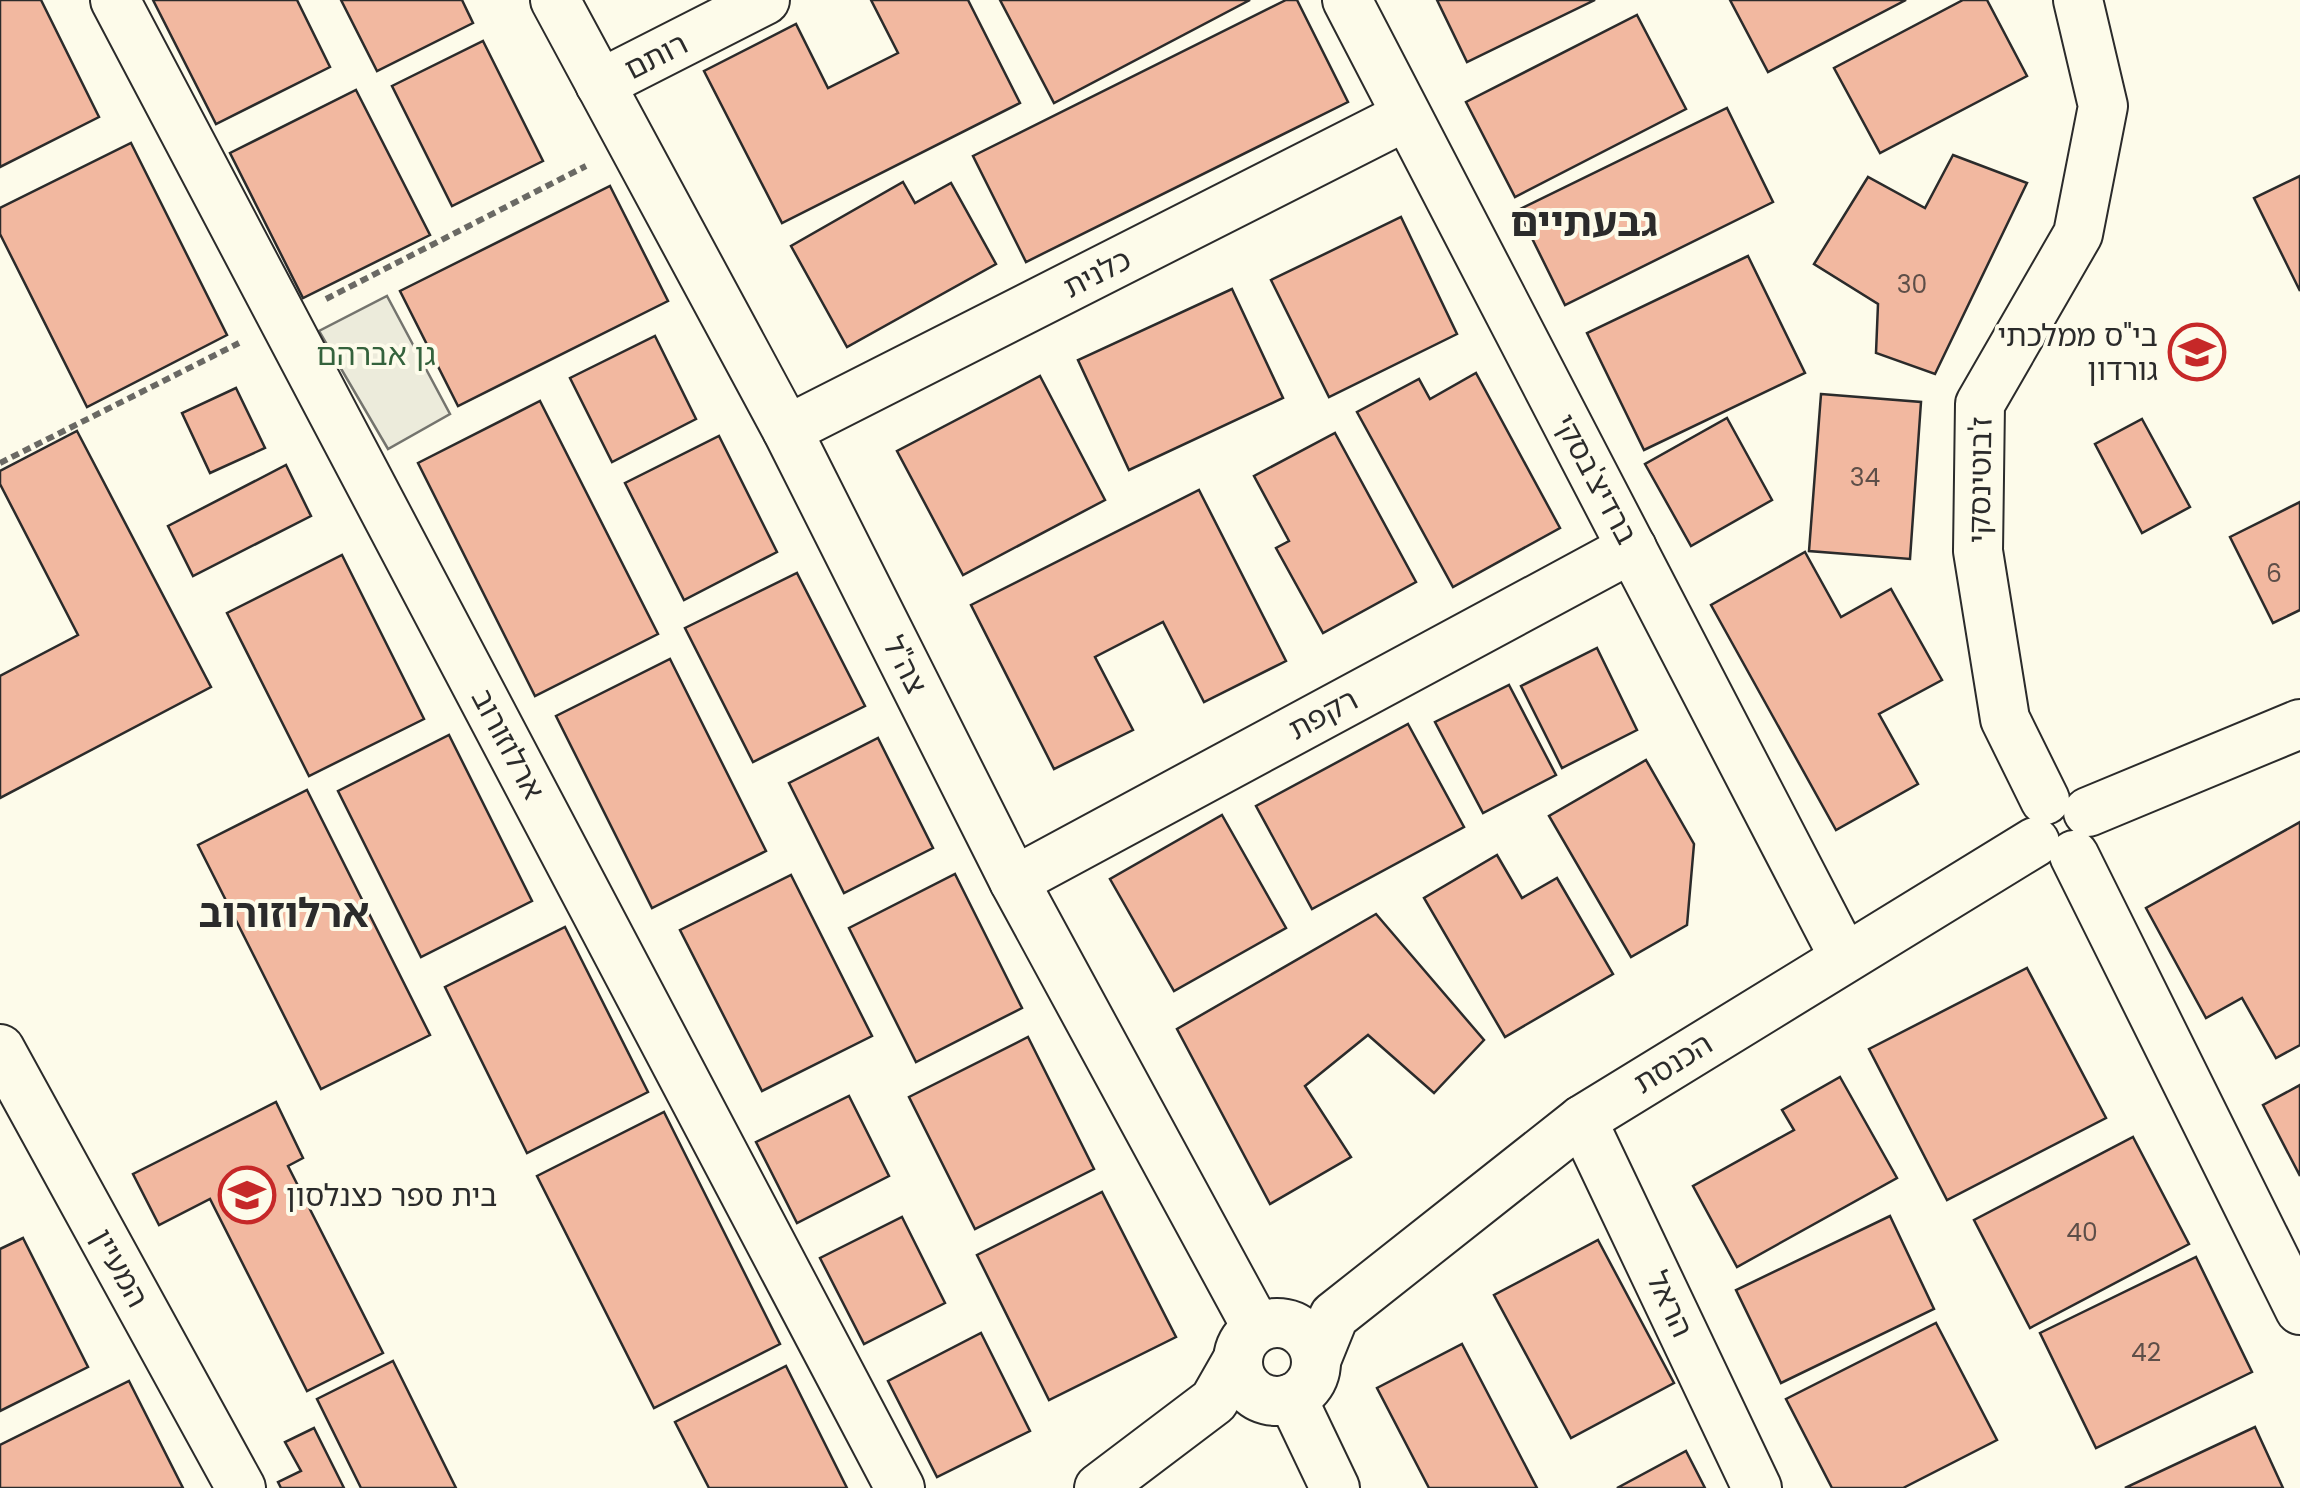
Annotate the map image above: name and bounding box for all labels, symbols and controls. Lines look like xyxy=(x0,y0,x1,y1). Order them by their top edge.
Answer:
street label: רותם xyxy=(617,22,695,90)
district label: גבעתיים xyxy=(1510,194,1658,250)
street label: כלנית xyxy=(1056,238,1138,308)
house number: 30 xyxy=(1897,267,1927,302)
place label: בי"ס ממלכתי גורדון xyxy=(1998,314,2158,391)
school or university icon: בי"ס ממלכתי גורדון xyxy=(2167,322,2227,382)
park label: גן אברהם xyxy=(316,333,436,376)
street label: ברדיצ'בסקי xyxy=(1544,406,1648,552)
street label: ז'בוטינסקי xyxy=(1957,416,2003,544)
house number: 34 xyxy=(1850,460,1880,495)
house number: 6 xyxy=(2266,556,2282,591)
street label: צה"ל xyxy=(872,629,938,701)
street label: רקפת xyxy=(1281,678,1365,750)
street label: ארלוזורוב xyxy=(461,681,555,807)
district label: ארלוזורוב xyxy=(199,885,369,941)
street label: הכנסת xyxy=(1625,1022,1721,1104)
school or university icon: בית ספר כצנלסון xyxy=(217,1165,277,1225)
place label: בית ספר כצנלסון xyxy=(286,1174,497,1217)
house number: 40 xyxy=(2066,1215,2098,1250)
street label: המעיין xyxy=(81,1221,159,1315)
street label: הראל xyxy=(1636,1264,1704,1344)
house number: 42 xyxy=(2131,1335,2161,1370)

